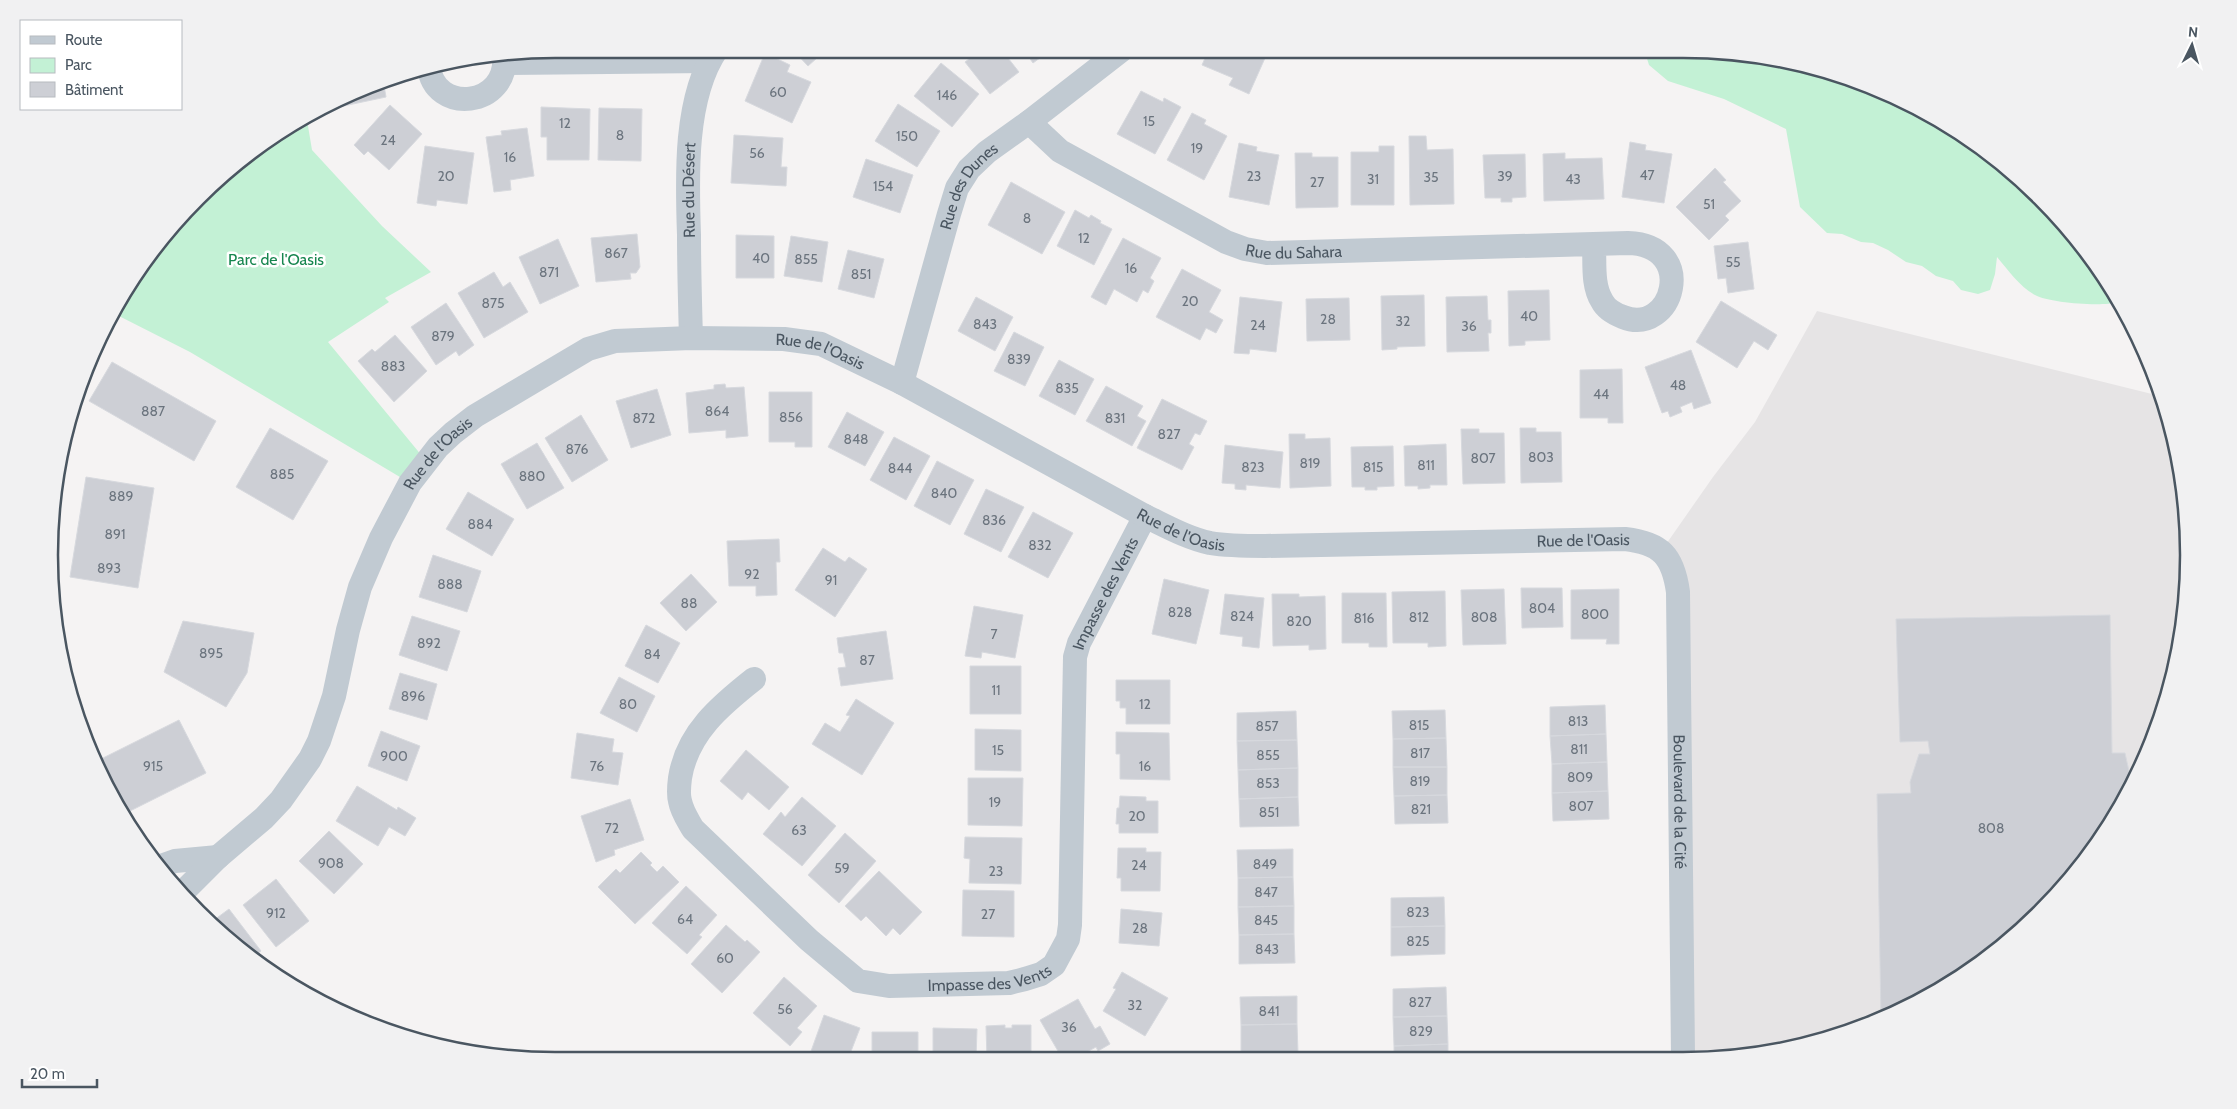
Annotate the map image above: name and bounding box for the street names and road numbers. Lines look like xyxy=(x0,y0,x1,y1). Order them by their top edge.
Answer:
street label: Rue des Dunes xyxy=(936,138,1002,232)
street label: Rue du Désert xyxy=(679,141,700,238)
street label: Rue du Sahara xyxy=(1244,240,1343,263)
street label: Rue de l'Oasis xyxy=(775,330,868,374)
street label: Rue de l'Oasis xyxy=(399,413,476,493)
street label: Rue de l'Oasis xyxy=(1133,504,1226,555)
street label: Rue de l'Oasis xyxy=(1536,530,1631,551)
street label: Impasse des Vents xyxy=(1069,534,1143,652)
street label: Boulevard de la Cité xyxy=(1670,734,1690,869)
street label: Impasse des Vents xyxy=(927,961,1055,995)

